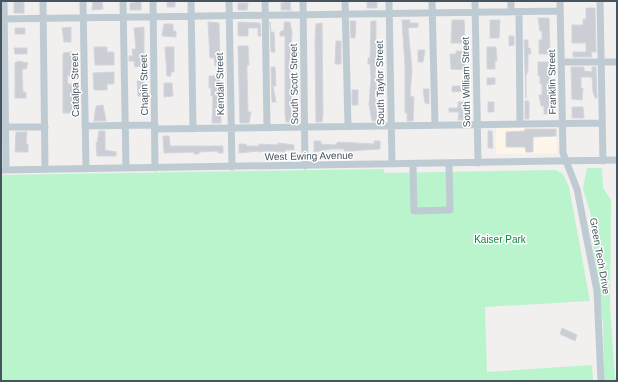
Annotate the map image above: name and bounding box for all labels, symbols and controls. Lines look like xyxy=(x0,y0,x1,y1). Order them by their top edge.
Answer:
street label: South William Street xyxy=(460,36,472,127)
street label: South Taylor Street xyxy=(374,40,386,126)
street label: South Scott Street xyxy=(288,43,300,125)
street label: Franklin Street xyxy=(546,49,558,115)
street label: Kendall Street xyxy=(214,52,226,116)
street label: Catalpa Street xyxy=(69,53,81,117)
street label: Chapin Street xyxy=(138,54,150,116)
street label: West Ewing Avenue xyxy=(265,150,354,162)
street label: Green Tech Drive xyxy=(588,217,612,296)
park label: Kaiser Park xyxy=(474,234,527,245)

